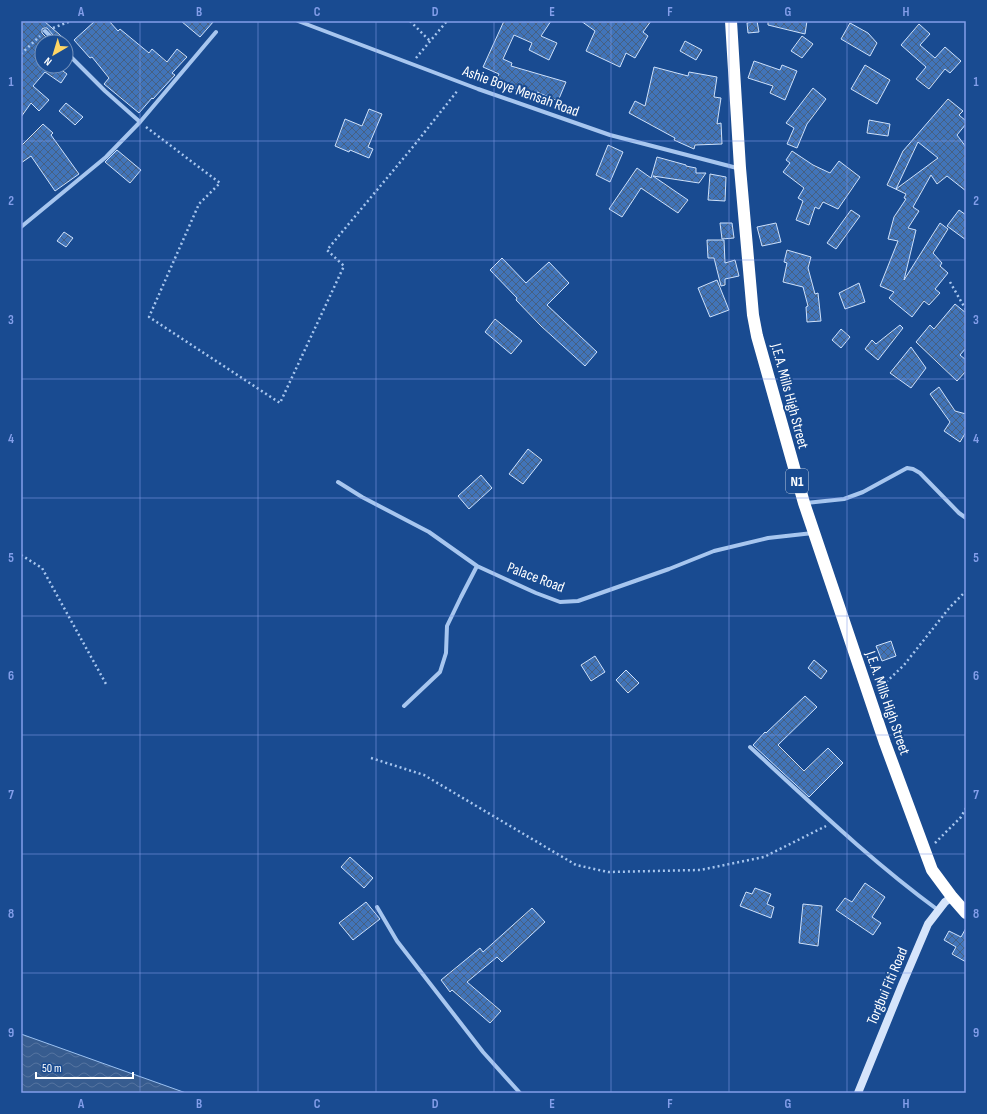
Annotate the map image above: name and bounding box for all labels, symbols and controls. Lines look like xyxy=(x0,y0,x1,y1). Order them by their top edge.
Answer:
text: A xyxy=(77,4,85,20)
text: B xyxy=(196,4,202,20)
text: C xyxy=(314,4,321,20)
text: D xyxy=(432,4,439,20)
text: E xyxy=(549,4,555,20)
text: F xyxy=(667,4,673,20)
text: G xyxy=(785,4,792,20)
text: H xyxy=(903,4,910,20)
north arrow xyxy=(34,34,74,74)
text: N xyxy=(42,54,54,68)
street label: Ashie Boye Mensah Road xyxy=(459,61,582,121)
text: 1 xyxy=(8,74,14,90)
text: 1 xyxy=(973,74,979,90)
text: 2 xyxy=(8,193,14,209)
text: 2 xyxy=(973,193,979,209)
text: 3 xyxy=(8,312,14,328)
text: 3 xyxy=(973,312,979,328)
street label: J.E.A. Mills High Street xyxy=(766,340,813,451)
text: 4 xyxy=(8,431,14,447)
text: 4 xyxy=(973,431,979,447)
road number: N1 xyxy=(786,469,808,493)
text: 5 xyxy=(8,550,14,566)
text: 5 xyxy=(973,550,979,566)
street label: Palace Road xyxy=(504,558,567,597)
street label: J.E.A. Mills High Street xyxy=(861,648,914,758)
text: 6 xyxy=(8,668,14,684)
text: 6 xyxy=(973,668,979,684)
text: 7 xyxy=(8,787,14,803)
text: 7 xyxy=(973,787,979,803)
text: 8 xyxy=(8,906,14,922)
text: 8 xyxy=(973,906,979,922)
street label: Torgbui Fiti Road xyxy=(863,945,912,1028)
text: 9 xyxy=(8,1025,14,1041)
text: 9 xyxy=(973,1025,979,1041)
scale bar xyxy=(36,1054,133,1080)
text: 50 m xyxy=(42,1061,62,1076)
text: A xyxy=(77,1096,85,1112)
text: B xyxy=(196,1096,202,1112)
text: C xyxy=(314,1096,321,1112)
text: D xyxy=(432,1096,439,1112)
text: E xyxy=(549,1096,555,1112)
text: F xyxy=(667,1096,673,1112)
text: G xyxy=(785,1096,792,1112)
text: H xyxy=(903,1096,910,1112)

